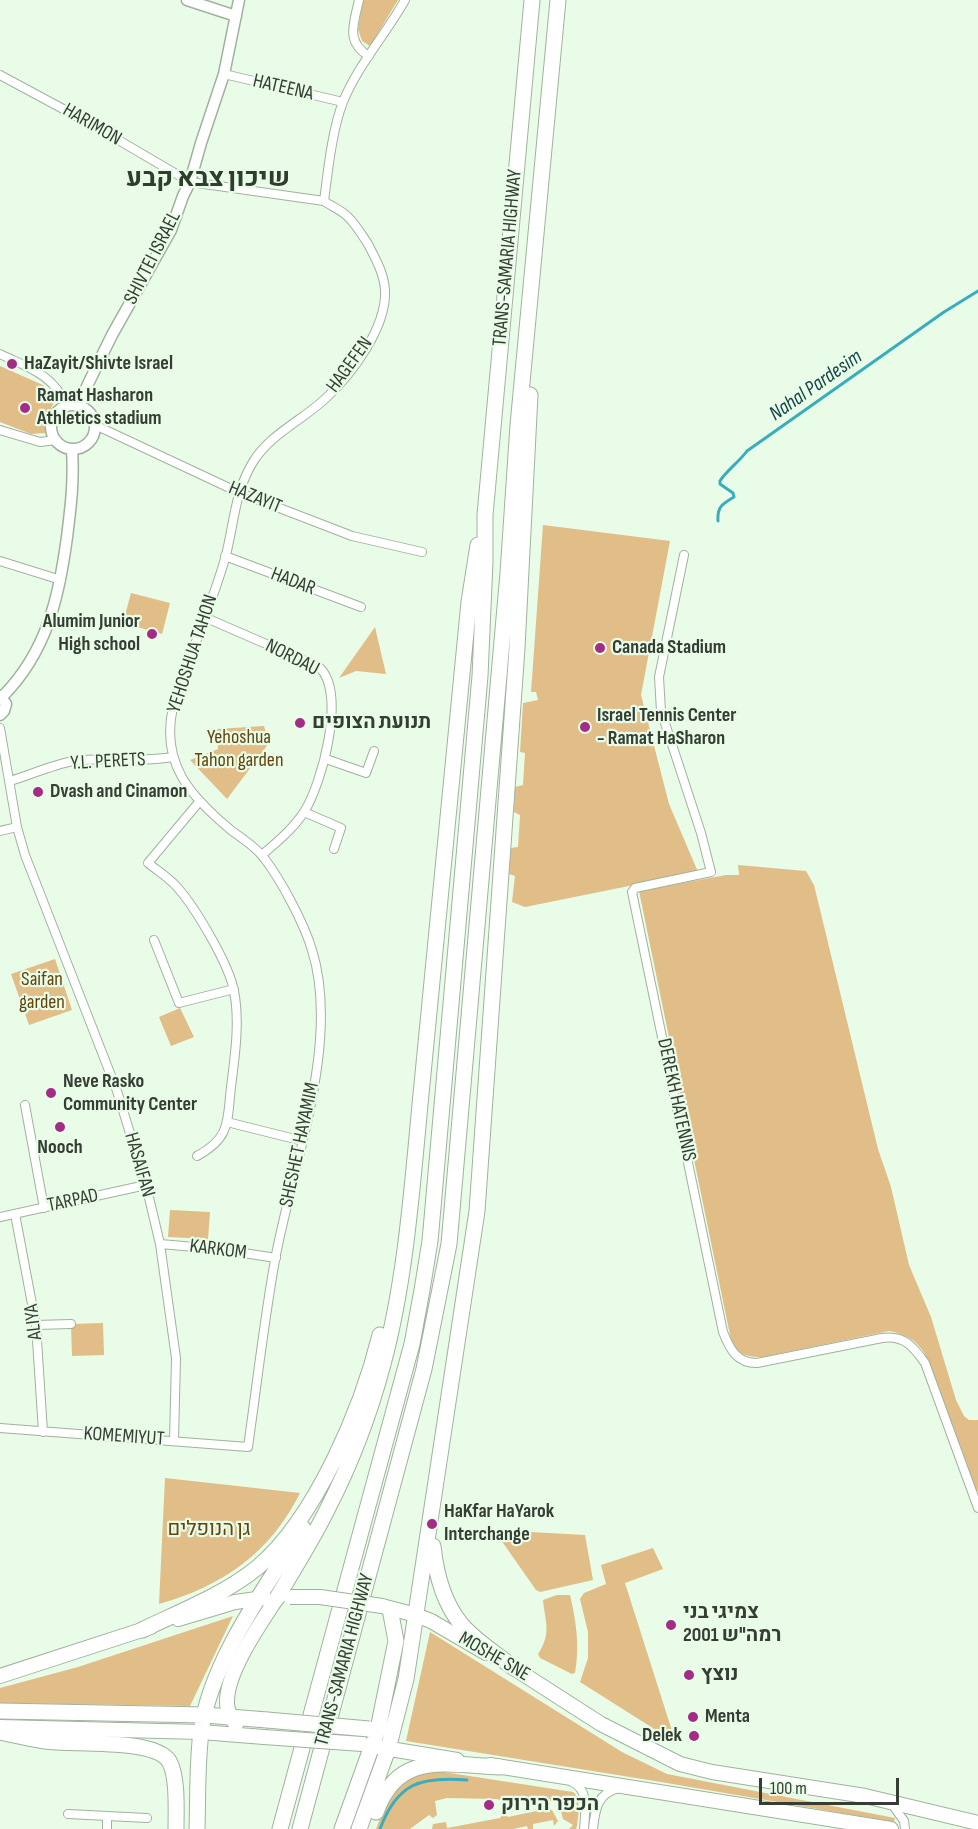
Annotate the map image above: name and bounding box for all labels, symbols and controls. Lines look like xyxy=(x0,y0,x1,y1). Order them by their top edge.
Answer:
street label: HATEENA xyxy=(250,69,316,107)
street label: HARIMON xyxy=(58,99,126,151)
district label: שיכון צבא קבע xyxy=(126,163,290,195)
street label: TRANS-SAMARIA HIGHWAY xyxy=(488,169,528,347)
street label: SHIVTEI ISRAEL xyxy=(119,207,187,309)
street label: HAGEFEN xyxy=(322,332,378,398)
water label: Nahal Pardesim xyxy=(765,345,867,427)
place label: HaZayit/Shivte Israel xyxy=(24,352,173,376)
marker: HaZayit/Shivte Israel xyxy=(5,357,19,371)
place label: Ramat Hasharon Athletics stadium xyxy=(37,384,162,431)
marker: Ramat Hasharon Athletics stadium xyxy=(18,401,32,415)
street label: HAZAYIT xyxy=(225,476,285,520)
street label: HADAR xyxy=(267,563,319,601)
street label: YEHOSHUA TAHON xyxy=(163,592,223,716)
place label: Alumim Junior High school xyxy=(43,610,140,657)
marker: Alumim Junior High school xyxy=(145,627,159,641)
street label: NORDAU xyxy=(261,634,323,682)
place label: Canada Stadium xyxy=(612,636,726,660)
marker: Canada Stadium xyxy=(593,641,607,655)
place label: Israel Tennis Center - Ramat HaSharon xyxy=(597,704,737,751)
place label: תנועת הצופים xyxy=(312,711,431,735)
marker: תנועת הצופים xyxy=(293,716,307,730)
marker: Israel Tennis Center - Ramat HaSharon xyxy=(578,720,592,734)
park label: Yehoshua Tahon garden xyxy=(195,726,283,773)
street label: Y.L. PERETS xyxy=(70,748,146,776)
place label: Dvash and Cinamon xyxy=(50,780,187,804)
marker: Dvash and Cinamon xyxy=(31,785,45,799)
park label: Saifan garden xyxy=(19,968,65,1015)
street label: DEREKH HATENNIS xyxy=(651,1036,701,1164)
place label: Neve Rasko Community Center xyxy=(63,1070,197,1117)
street label: SHESHET HAYAMIM xyxy=(275,1080,325,1210)
marker: Neve Rasko Community Center xyxy=(44,1086,58,1100)
marker: Nooch xyxy=(53,1120,67,1134)
street label: HASAIFAN xyxy=(118,1130,160,1200)
place label: Nooch xyxy=(37,1136,83,1160)
street label: TARPAD xyxy=(45,1184,101,1218)
street label: KARKOM xyxy=(188,1235,248,1265)
street label: ALIYA xyxy=(20,1303,48,1341)
street label: KOMEMIYUT xyxy=(83,1422,165,1452)
place label: HaKfar HaYarok Interchange xyxy=(444,1500,554,1547)
marker: HaKfar HaYarok Interchange xyxy=(425,1517,439,1531)
park label: גן הנופלים xyxy=(167,1518,251,1542)
street label: TRANS-SAMARIA HIGHWAY xyxy=(310,1571,380,1749)
place label: צמיגי בני 2001 רמה"ש xyxy=(683,1601,781,1648)
marker: צמיגי בני 2001 רמה"ש xyxy=(664,1618,678,1632)
street label: MOSHE SNE xyxy=(454,1627,534,1687)
place label: נוצץ xyxy=(701,1663,739,1687)
marker: נוצץ xyxy=(682,1668,696,1682)
place label: Menta xyxy=(705,1705,750,1729)
marker: Menta xyxy=(686,1710,700,1724)
place label: Delek xyxy=(642,1724,682,1748)
marker: Delek xyxy=(687,1729,701,1743)
scale bar xyxy=(762,1766,902,1804)
text: 100 m xyxy=(770,1778,807,1799)
place label: הכפר הירוק xyxy=(501,1793,599,1817)
marker: הכפר הירוק xyxy=(482,1798,496,1812)

